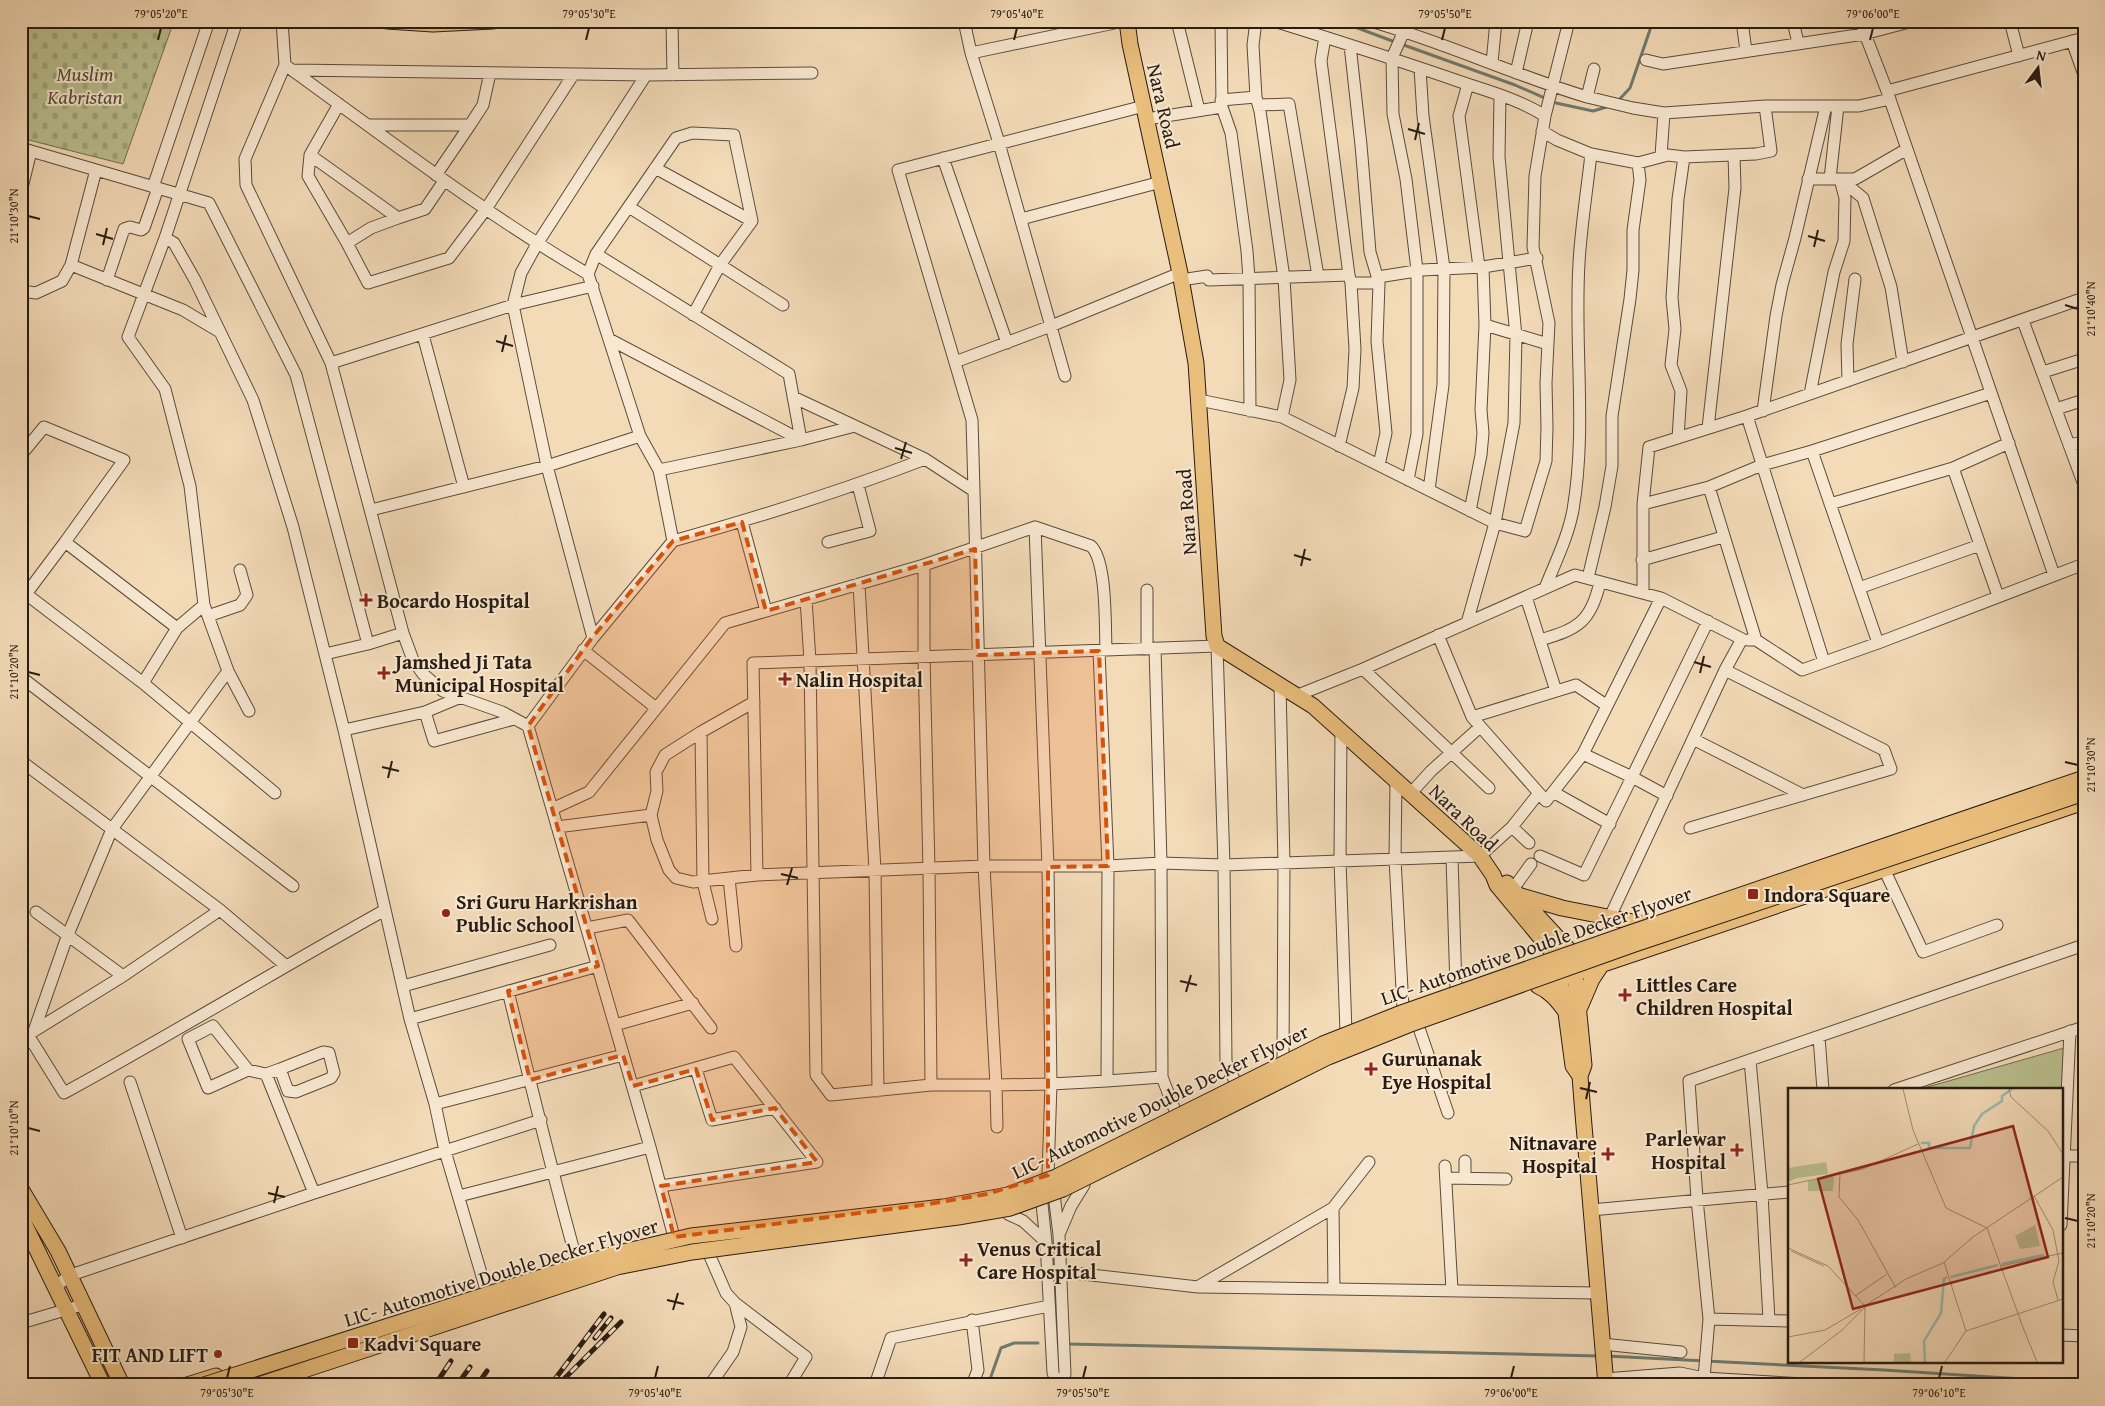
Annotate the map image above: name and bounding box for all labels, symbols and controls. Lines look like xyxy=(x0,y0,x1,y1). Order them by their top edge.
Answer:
text: 79°05'20"E xyxy=(134,5,188,22)
text: 79°05'30"E xyxy=(562,5,616,22)
text: 79°05'40"E xyxy=(990,5,1044,22)
text: 79°05'50"E xyxy=(1418,5,1472,22)
text: 79°06'00"E xyxy=(1846,5,1900,22)
north arrow xyxy=(2012,42,2062,92)
text: N xyxy=(2034,45,2049,66)
park label: Muslim Kabristan xyxy=(46,59,123,111)
street label: Nara Road xyxy=(1140,61,1188,152)
text: 21°10'30"N xyxy=(5,188,22,244)
text: 21°10'40"N xyxy=(2082,281,2099,337)
street label: Nara Road xyxy=(1169,468,1203,556)
place label: Bocardo Hospital xyxy=(377,586,530,615)
marker: Bocardo Hospital xyxy=(359,593,373,607)
text: 21°10'20"N xyxy=(5,644,22,700)
place label: Jamshed Ji Tata Municipal Hospital xyxy=(392,647,564,699)
place label: Nalin Hospital xyxy=(796,665,923,694)
marker: Jamshed Ji Tata Municipal Hospital xyxy=(377,666,391,680)
marker: Nalin Hospital xyxy=(778,672,792,686)
text: 21°10'30"N xyxy=(2082,737,2099,793)
street label: Nara Road xyxy=(1423,777,1505,858)
street label: LIC- Automotive Double Decker Flyover xyxy=(1376,878,1696,1012)
place label: Indora Square xyxy=(1764,880,1891,909)
place label: Sri Guru Harkrishan Public School xyxy=(456,887,638,939)
marker: Indora Square xyxy=(1746,887,1760,901)
marker: Sri Guru Harkrishan Public School xyxy=(440,907,452,919)
place label: Littles Care Children Hospital xyxy=(1636,970,1793,1022)
marker: Littles Care Children Hospital xyxy=(1618,988,1632,1002)
street label: LIC- Automotive Double Decker Flyover xyxy=(1007,1016,1313,1186)
place label: Gurunanak Eye Hospital xyxy=(1382,1044,1491,1096)
marker: Gurunanak Eye Hospital xyxy=(1364,1062,1378,1076)
inset map xyxy=(1788,1088,2062,1364)
text: 21°10'10"N xyxy=(5,1100,22,1156)
place label: Parlewar Hospital xyxy=(1645,1124,1726,1176)
place label: Nitnavare Hospital xyxy=(1509,1128,1597,1180)
marker: Parlewar Hospital xyxy=(1730,1143,1744,1157)
marker: Nitnavare Hospital xyxy=(1601,1147,1615,1161)
text: 21°10'20"N xyxy=(2082,1193,2099,1249)
street label: LIC- Automotive Double Decker Flyover xyxy=(340,1210,662,1334)
place label: Venus Critical Care Hospital xyxy=(977,1234,1101,1286)
marker: Venus Critical Care Hospital xyxy=(959,1253,973,1267)
place label: Kadvi Square xyxy=(364,1329,482,1358)
marker: Kadvi Square xyxy=(346,1336,360,1350)
place label: FIT AND LIFT xyxy=(92,1340,208,1369)
marker: FIT AND LIFT xyxy=(212,1348,224,1360)
text: 79°05'30"E xyxy=(200,1384,254,1401)
text: 79°05'40"E xyxy=(628,1384,682,1401)
text: 79°05'50"E xyxy=(1056,1384,1110,1401)
text: 79°06'00"E xyxy=(1484,1384,1538,1401)
text: 79°06'10"E xyxy=(1912,1384,1966,1401)

